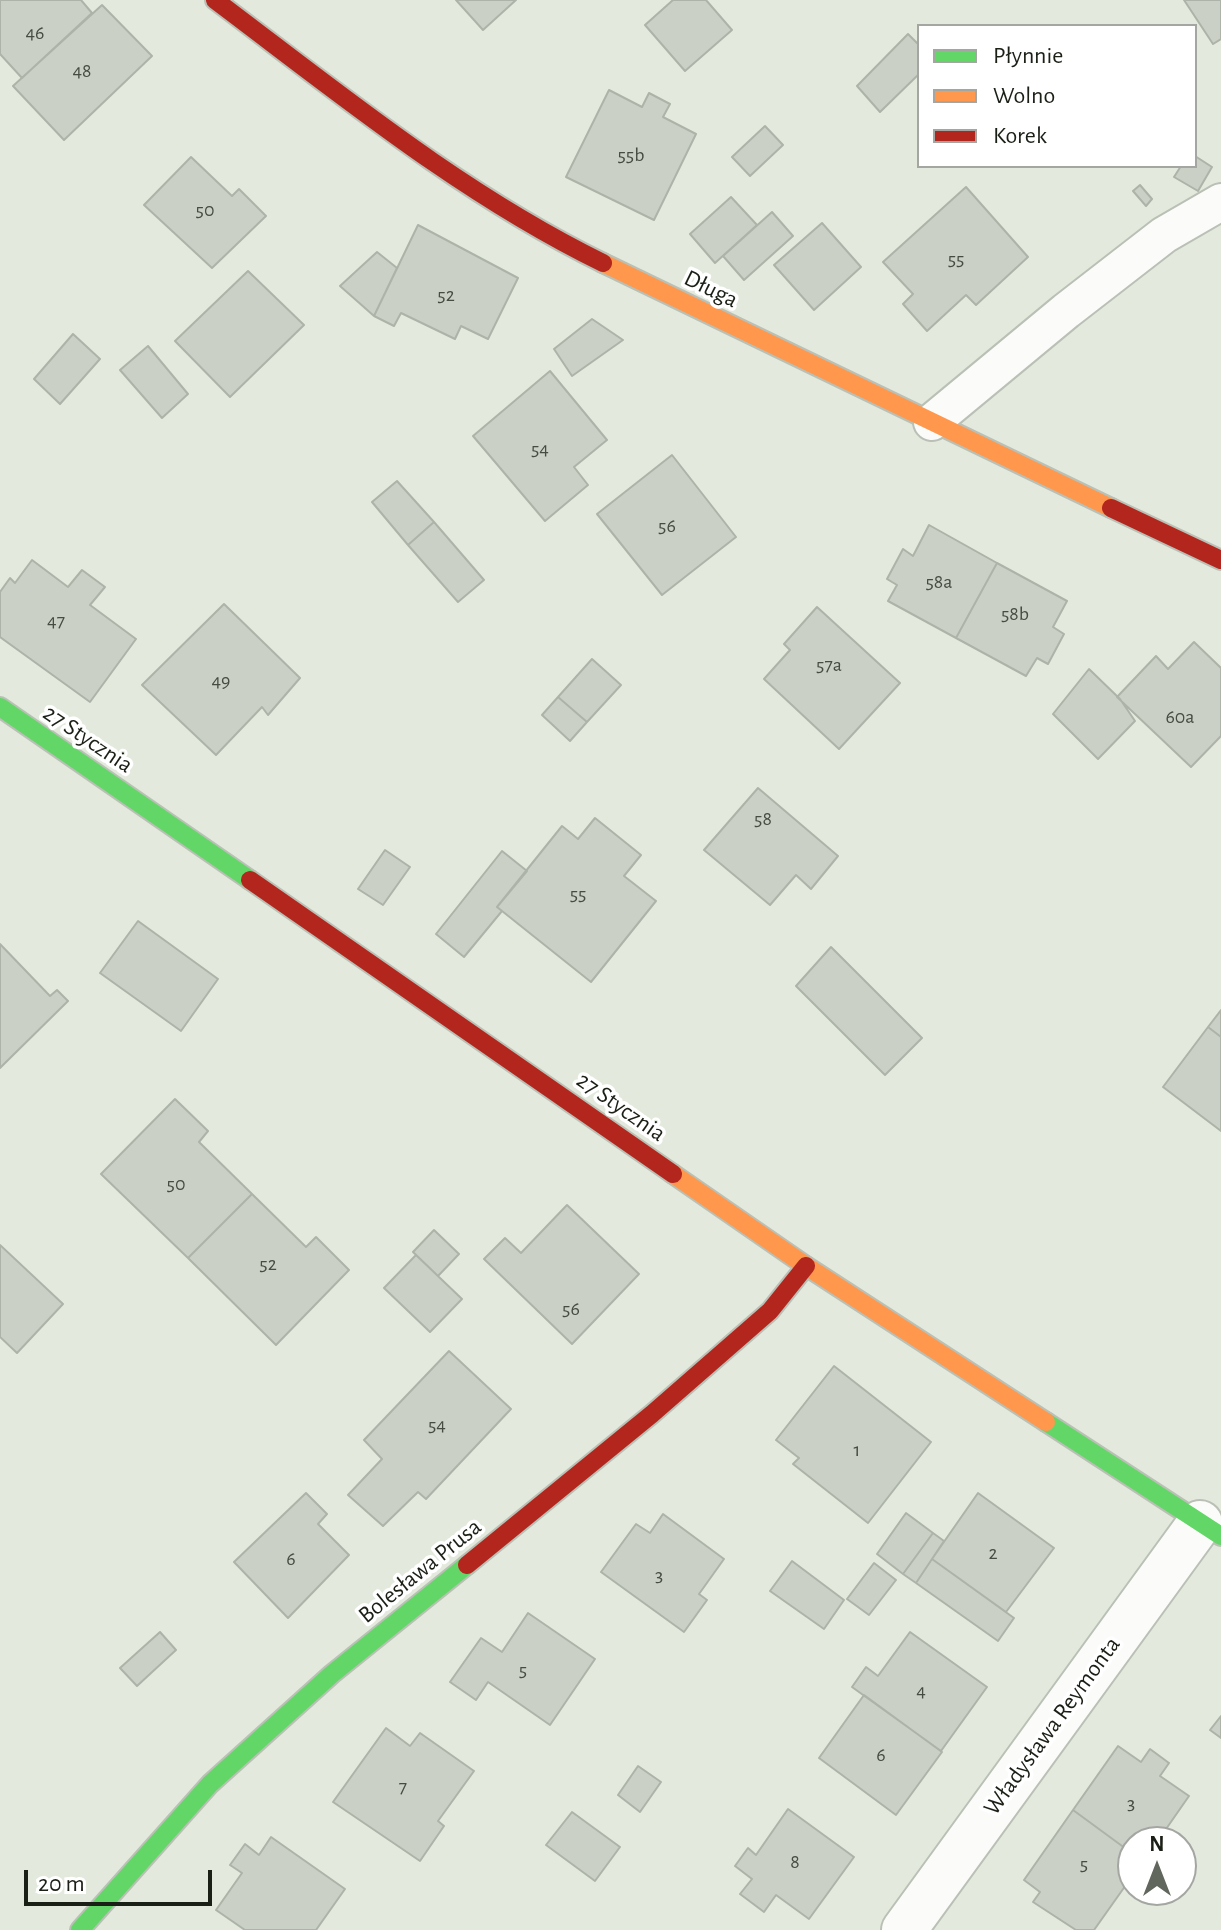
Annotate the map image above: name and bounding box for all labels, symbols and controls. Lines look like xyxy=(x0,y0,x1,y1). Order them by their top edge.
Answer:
house number: 46 xyxy=(25,21,45,45)
legend xyxy=(917,24,1197,168)
text: Płynnie xyxy=(993,44,1063,68)
house number: 48 xyxy=(72,59,92,83)
text: Wolno xyxy=(993,84,1055,108)
text: Korek xyxy=(993,124,1047,148)
house number: 55b xyxy=(618,143,644,167)
house number: 50 xyxy=(196,198,214,222)
house number: 55 xyxy=(948,247,964,271)
street label: Długa xyxy=(679,264,743,314)
house number: 52 xyxy=(437,283,455,307)
house number: 54 xyxy=(531,437,549,461)
house number: 56 xyxy=(658,514,676,538)
house number: 58a xyxy=(925,570,953,594)
house number: 58b xyxy=(1001,602,1029,626)
house number: 47 xyxy=(47,609,65,633)
house number: 57a xyxy=(816,653,842,677)
house number: 49 xyxy=(211,669,231,693)
street label: 27 Stycznia xyxy=(38,698,138,780)
house number: 60a xyxy=(1165,705,1195,729)
house number: 58 xyxy=(754,807,772,831)
house number: 55 xyxy=(570,882,586,906)
street label: 27 Stycznia xyxy=(571,1066,671,1148)
house number: 50 xyxy=(167,1172,185,1196)
house number: 52 xyxy=(259,1252,277,1276)
house number: 56 xyxy=(562,1297,580,1321)
house number: 54 xyxy=(428,1413,446,1437)
house number: 1 xyxy=(854,1438,860,1462)
street label: Bolesława Prusa xyxy=(353,1513,487,1629)
house number: 2 xyxy=(988,1541,998,1565)
house number: 6 xyxy=(286,1547,296,1571)
house number: 3 xyxy=(655,1563,663,1587)
street label: Władysława Reymonta xyxy=(978,1631,1126,1821)
house number: 5 xyxy=(519,1658,527,1682)
house number: 4 xyxy=(916,1679,926,1703)
house number: 6 xyxy=(876,1743,886,1767)
house number: 7 xyxy=(399,1775,407,1799)
house number: 3 xyxy=(1127,1791,1135,1815)
north arrow xyxy=(1117,1826,1197,1906)
text: N xyxy=(1149,1833,1165,1855)
house number: 8 xyxy=(790,1850,800,1874)
house number: 5 xyxy=(1080,1852,1088,1876)
scale bar xyxy=(28,1854,216,1904)
text: 20 m xyxy=(38,1872,85,1896)

